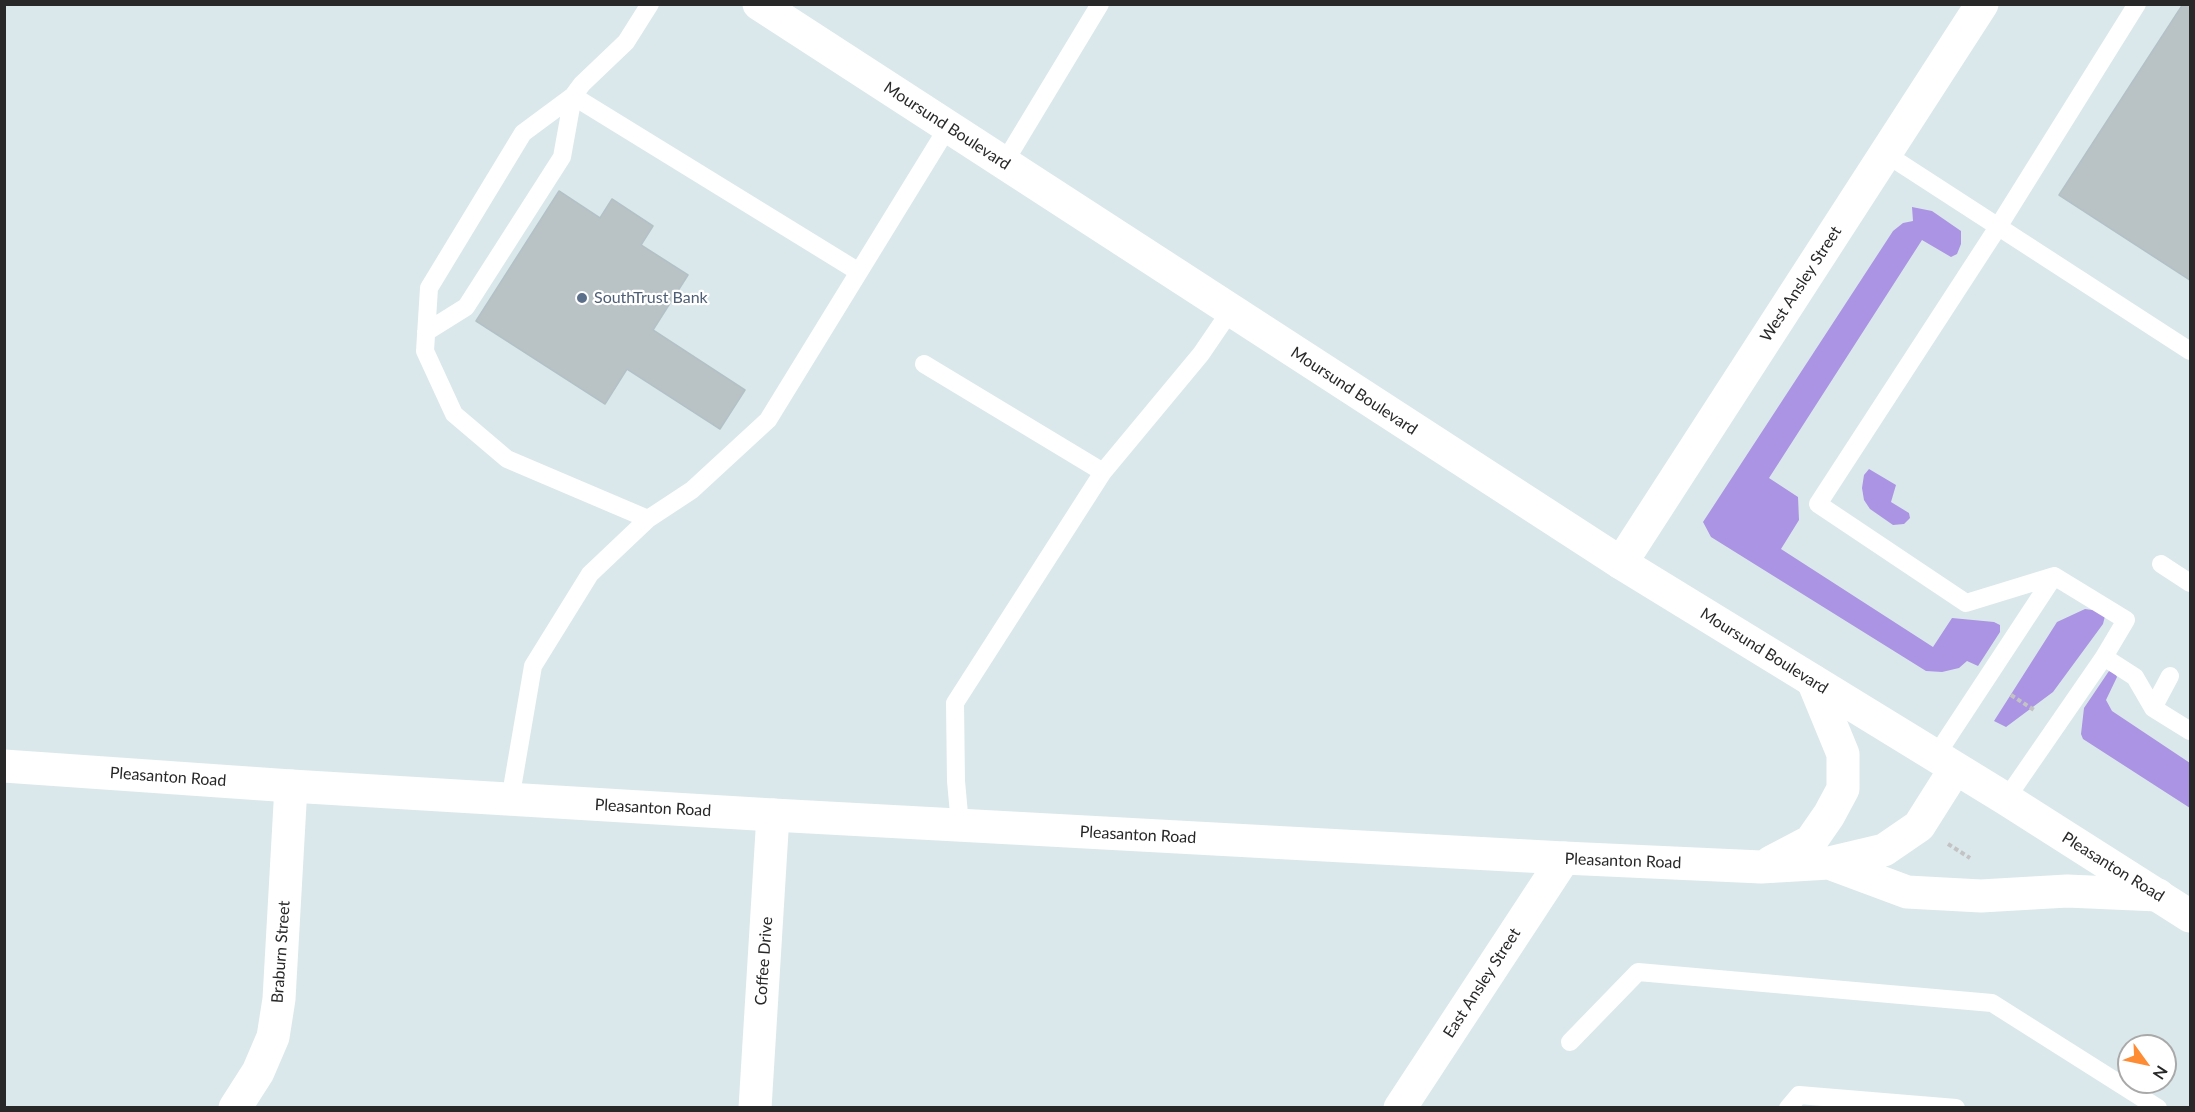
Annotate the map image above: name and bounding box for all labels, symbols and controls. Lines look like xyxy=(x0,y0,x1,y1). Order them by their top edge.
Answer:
street label: Moursund Boulevard xyxy=(880,78,1014,174)
street label: West Ansley Street xyxy=(1756,223,1846,345)
place label: SouthTrust Bank xyxy=(594,288,708,308)
marker: SouthTrust Bank xyxy=(575,291,589,305)
street label: Moursund Boulevard xyxy=(1287,343,1421,439)
street label: Moursund Boulevard xyxy=(1697,604,1831,698)
street label: Pleasanton Road xyxy=(109,763,227,791)
street label: Pleasanton Road xyxy=(594,795,712,821)
street label: Pleasanton Road xyxy=(1079,822,1197,848)
street label: Pleasanton Road xyxy=(2058,828,2168,906)
street label: Pleasanton Road xyxy=(1564,849,1682,873)
street label: Braburn Street xyxy=(268,900,294,1004)
street label: Coffee Drive xyxy=(751,916,777,1006)
street label: East Ansley Street xyxy=(1439,925,1525,1041)
north arrow xyxy=(2117,1034,2177,1094)
text: N xyxy=(2150,1063,2172,1083)

